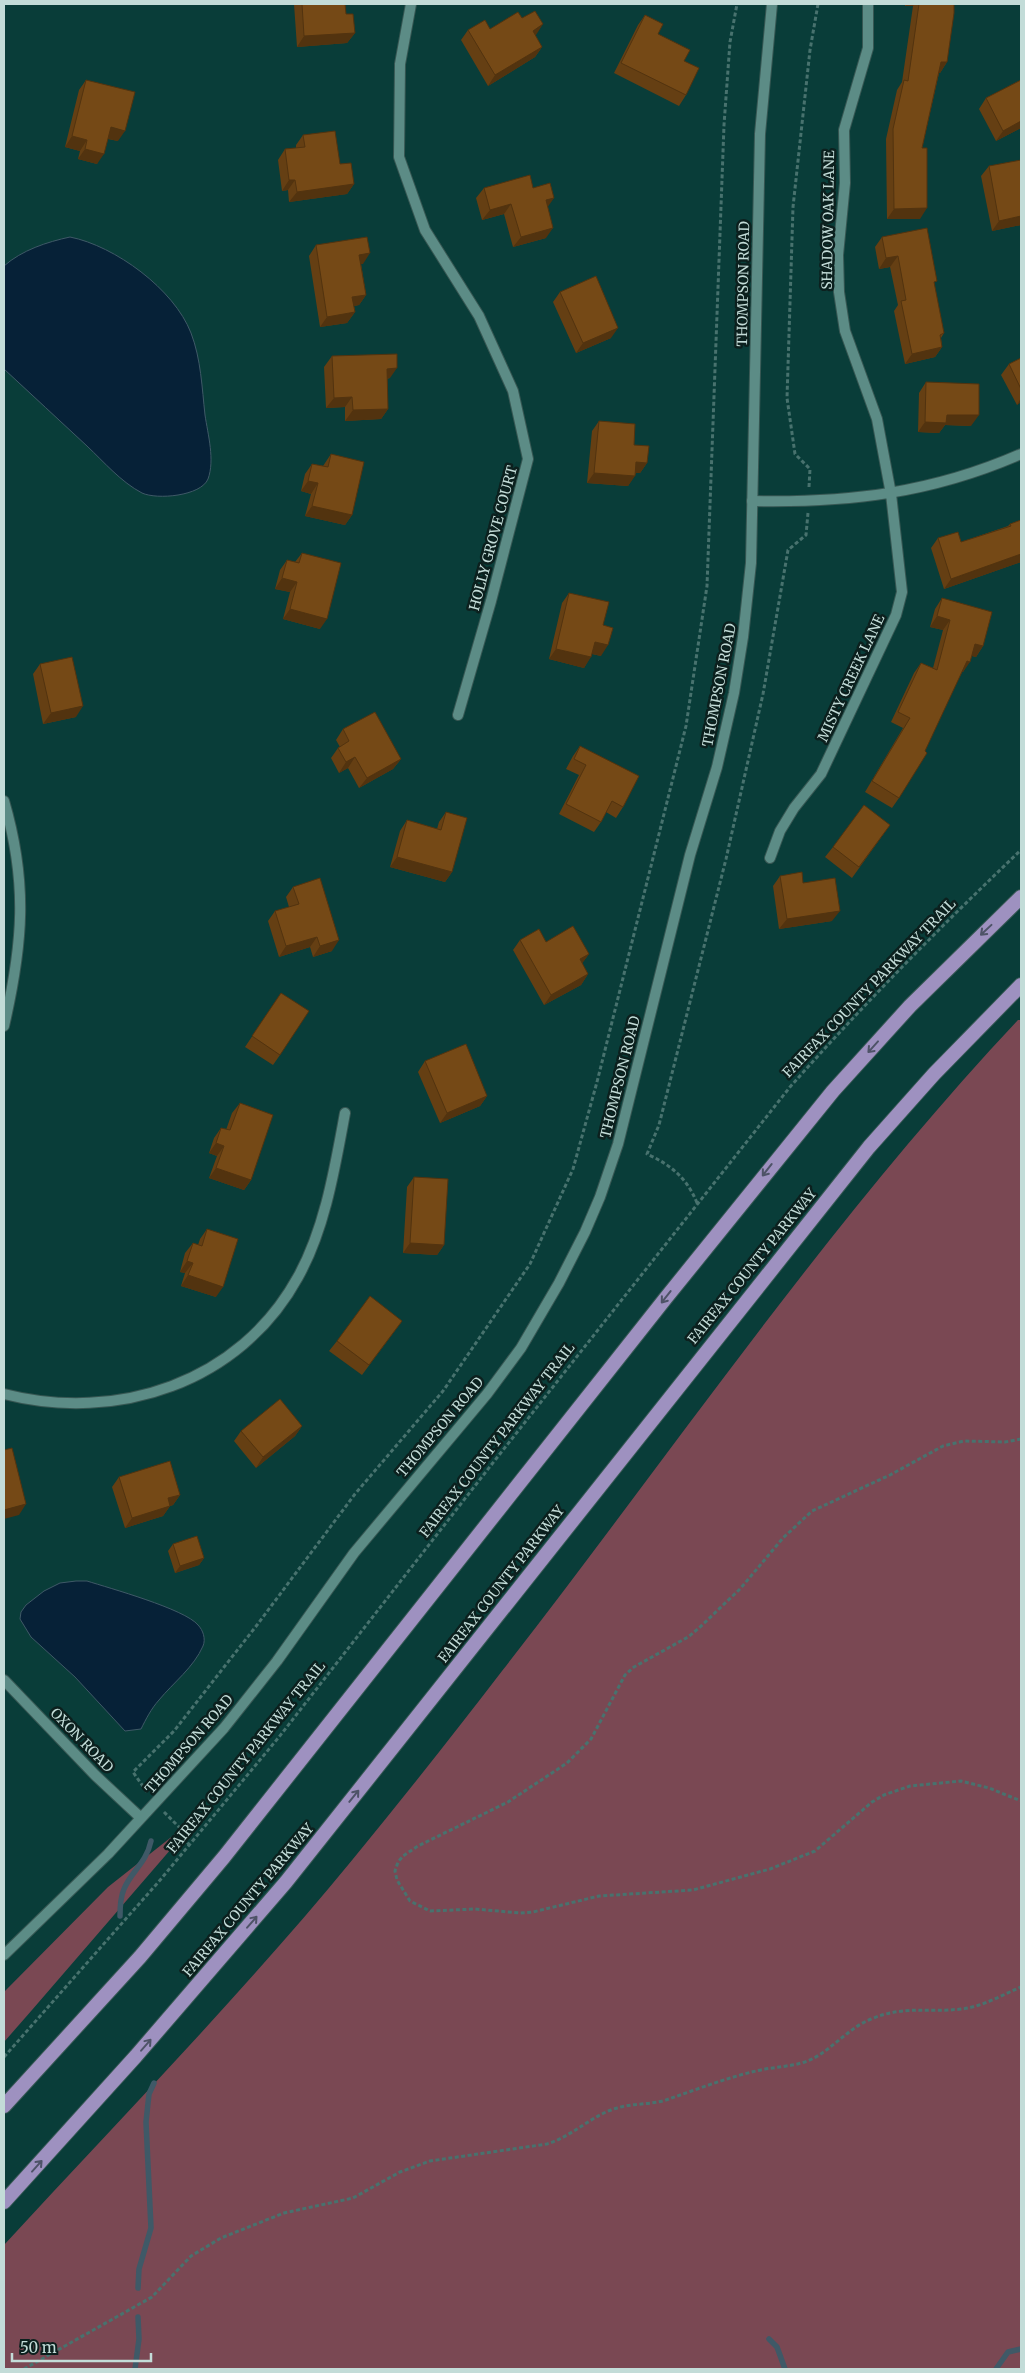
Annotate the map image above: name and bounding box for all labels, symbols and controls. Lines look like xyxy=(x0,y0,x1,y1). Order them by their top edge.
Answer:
street label: SHADOW OAK LANE xyxy=(818,150,838,290)
street label: THOMPSON ROAD xyxy=(733,221,753,347)
street label: HOLLY GROVE COURT xyxy=(465,463,521,612)
street label: MISTY CREEK LANE xyxy=(814,611,888,744)
street label: THOMPSON ROAD xyxy=(698,621,740,748)
street label: FAIRFAX COUNTY PARKWAY TRAIL xyxy=(778,895,960,1081)
one-way arrow xyxy=(979,924,992,936)
street label: THOMPSON ROAD xyxy=(596,1013,644,1140)
one-way arrow xyxy=(867,1040,879,1053)
one-way arrow xyxy=(762,1163,772,1177)
street label: FAIRFAX COUNTY PARKWAY xyxy=(684,1184,821,1347)
one-way arrow xyxy=(661,1290,671,1304)
street label: FAIRFAX COUNTY PARKWAY TRAIL xyxy=(415,1339,579,1541)
street label: THOMPSON ROAD xyxy=(393,1373,488,1481)
street label: FAIRFAX COUNTY PARKWAY xyxy=(434,1501,569,1666)
street label: FAIRFAX COUNTY PARKWAY TRAIL xyxy=(163,1657,329,1857)
street label: THOMPSON ROAD xyxy=(141,1690,237,1797)
street label: OXON ROAD xyxy=(47,1704,118,1776)
one-way arrow xyxy=(349,1790,360,1803)
street label: FAIRFAX COUNTY PARKWAY xyxy=(178,1819,318,1980)
one-way arrow xyxy=(246,1916,257,1929)
one-way arrow xyxy=(140,2039,151,2052)
one-way arrow xyxy=(31,2159,42,2172)
scale bar xyxy=(12,2330,151,2362)
text: 50 m xyxy=(20,2338,57,2357)

